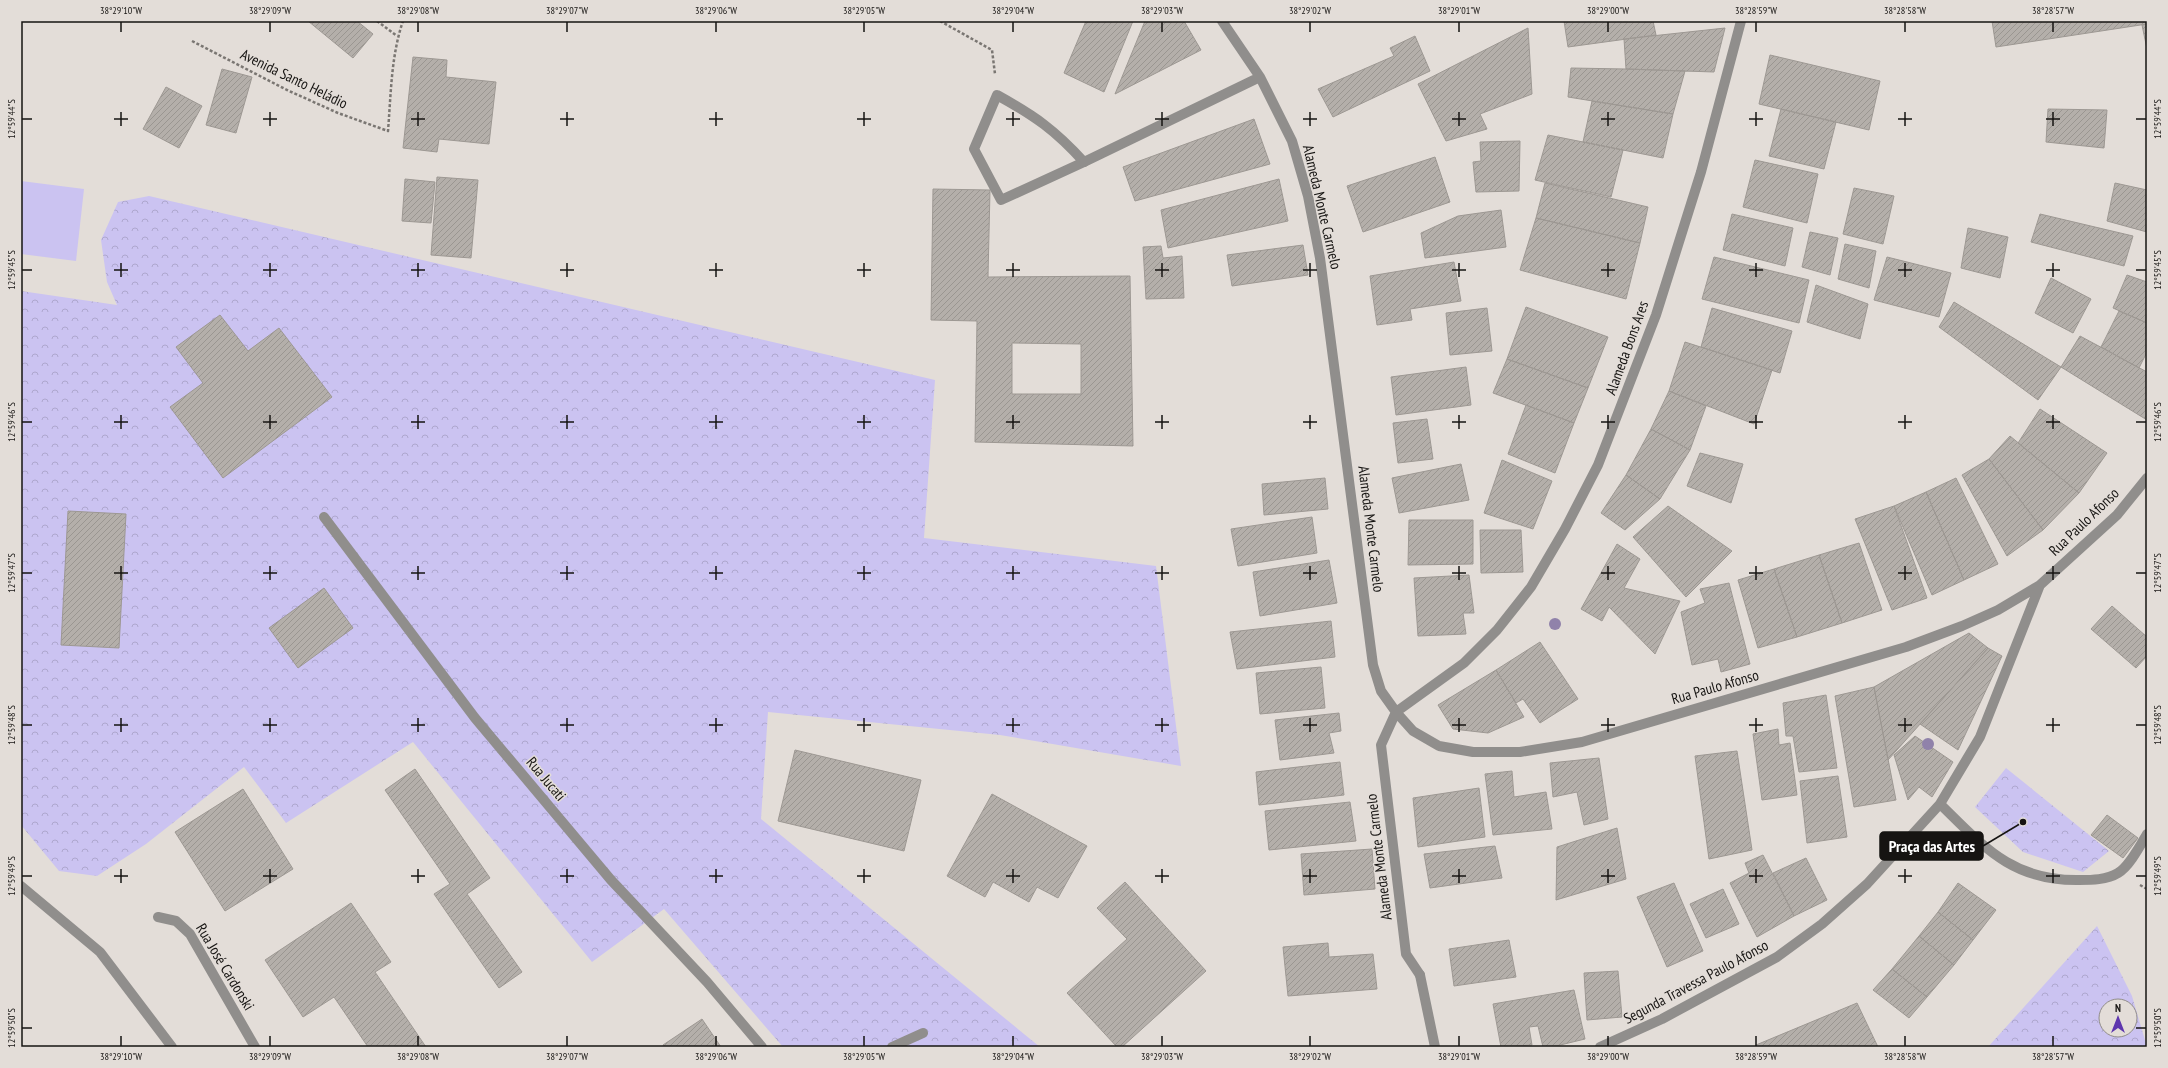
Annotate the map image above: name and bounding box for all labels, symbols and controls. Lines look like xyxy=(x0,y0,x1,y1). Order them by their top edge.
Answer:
text: 38°29'10"W xyxy=(100,4,142,17)
text: 38°29'09"W xyxy=(249,4,291,17)
text: 38°29'08"W xyxy=(397,4,439,17)
text: 38°29'07"W xyxy=(546,4,588,17)
text: 38°29'06"W xyxy=(695,4,737,17)
text: 38°29'05"W xyxy=(843,4,885,17)
text: 38°29'04"W xyxy=(992,4,1034,17)
text: 38°29'03"W xyxy=(1141,4,1183,17)
text: 38°29'02"W xyxy=(1289,4,1331,17)
text: 38°29'01"W xyxy=(1438,4,1480,17)
text: 38°29'00"W xyxy=(1587,4,1629,17)
text: 38°28'59"W xyxy=(1735,4,1777,17)
text: 38°28'58"W xyxy=(1884,4,1926,17)
text: 38°28'57"W xyxy=(2032,4,2074,17)
street label: Avenida Santo Heládio xyxy=(238,44,351,113)
text: 12°59'44"S xyxy=(5,99,18,139)
text: 12°59'44"S xyxy=(2151,99,2164,139)
street label: Alameda Monte Carmelo xyxy=(1299,143,1346,271)
text: 12°59'45"S xyxy=(5,250,18,290)
text: 12°59'45"S xyxy=(2151,250,2164,290)
street label: Alameda Bons Ares xyxy=(1601,298,1652,397)
text: 12°59'46"S xyxy=(5,402,18,442)
text: 12°59'46"S xyxy=(2151,402,2164,442)
street label: Alameda Monte Carmelo xyxy=(1354,465,1389,593)
street label: Rua Paulo Afonso xyxy=(2045,484,2123,560)
text: 12°59'47"S xyxy=(5,553,18,593)
text: 12°59'47"S xyxy=(2151,553,2164,593)
street label: Rua Paulo Afonso xyxy=(1669,665,1761,708)
text: 12°59'48"S xyxy=(5,705,18,745)
text: 12°59'48"S xyxy=(2151,705,2164,745)
street label: Rua Jucati xyxy=(522,753,570,805)
street label: Alameda Monte Carmelo xyxy=(1361,793,1396,921)
callout: Praça das Artes xyxy=(1880,832,1983,860)
text: Praça das Artes xyxy=(1889,836,1976,856)
text: 12°59'49"S xyxy=(5,856,18,896)
text: 12°59'49"S xyxy=(2151,856,2164,896)
street label: Rua José Cardonski xyxy=(192,920,259,1014)
street label: Segunda Travessa Paulo Afonso xyxy=(1620,935,1771,1028)
north arrow xyxy=(2098,998,2138,1038)
text: N xyxy=(2115,1001,2121,1015)
text: 12°59'50"S xyxy=(5,1008,18,1048)
text: 12°59'50"S xyxy=(2151,1008,2164,1048)
text: 38°29'10"W xyxy=(100,1050,142,1063)
text: 38°29'09"W xyxy=(249,1050,291,1063)
text: 38°29'08"W xyxy=(397,1050,439,1063)
text: 38°29'07"W xyxy=(546,1050,588,1063)
text: 38°29'06"W xyxy=(695,1050,737,1063)
text: 38°29'05"W xyxy=(843,1050,885,1063)
text: 38°29'04"W xyxy=(992,1050,1034,1063)
text: 38°29'03"W xyxy=(1141,1050,1183,1063)
text: 38°29'02"W xyxy=(1289,1050,1331,1063)
text: 38°29'01"W xyxy=(1438,1050,1480,1063)
text: 38°29'00"W xyxy=(1587,1050,1629,1063)
text: 38°28'59"W xyxy=(1735,1050,1777,1063)
text: 38°28'58"W xyxy=(1884,1050,1926,1063)
text: 38°28'57"W xyxy=(2032,1050,2074,1063)

